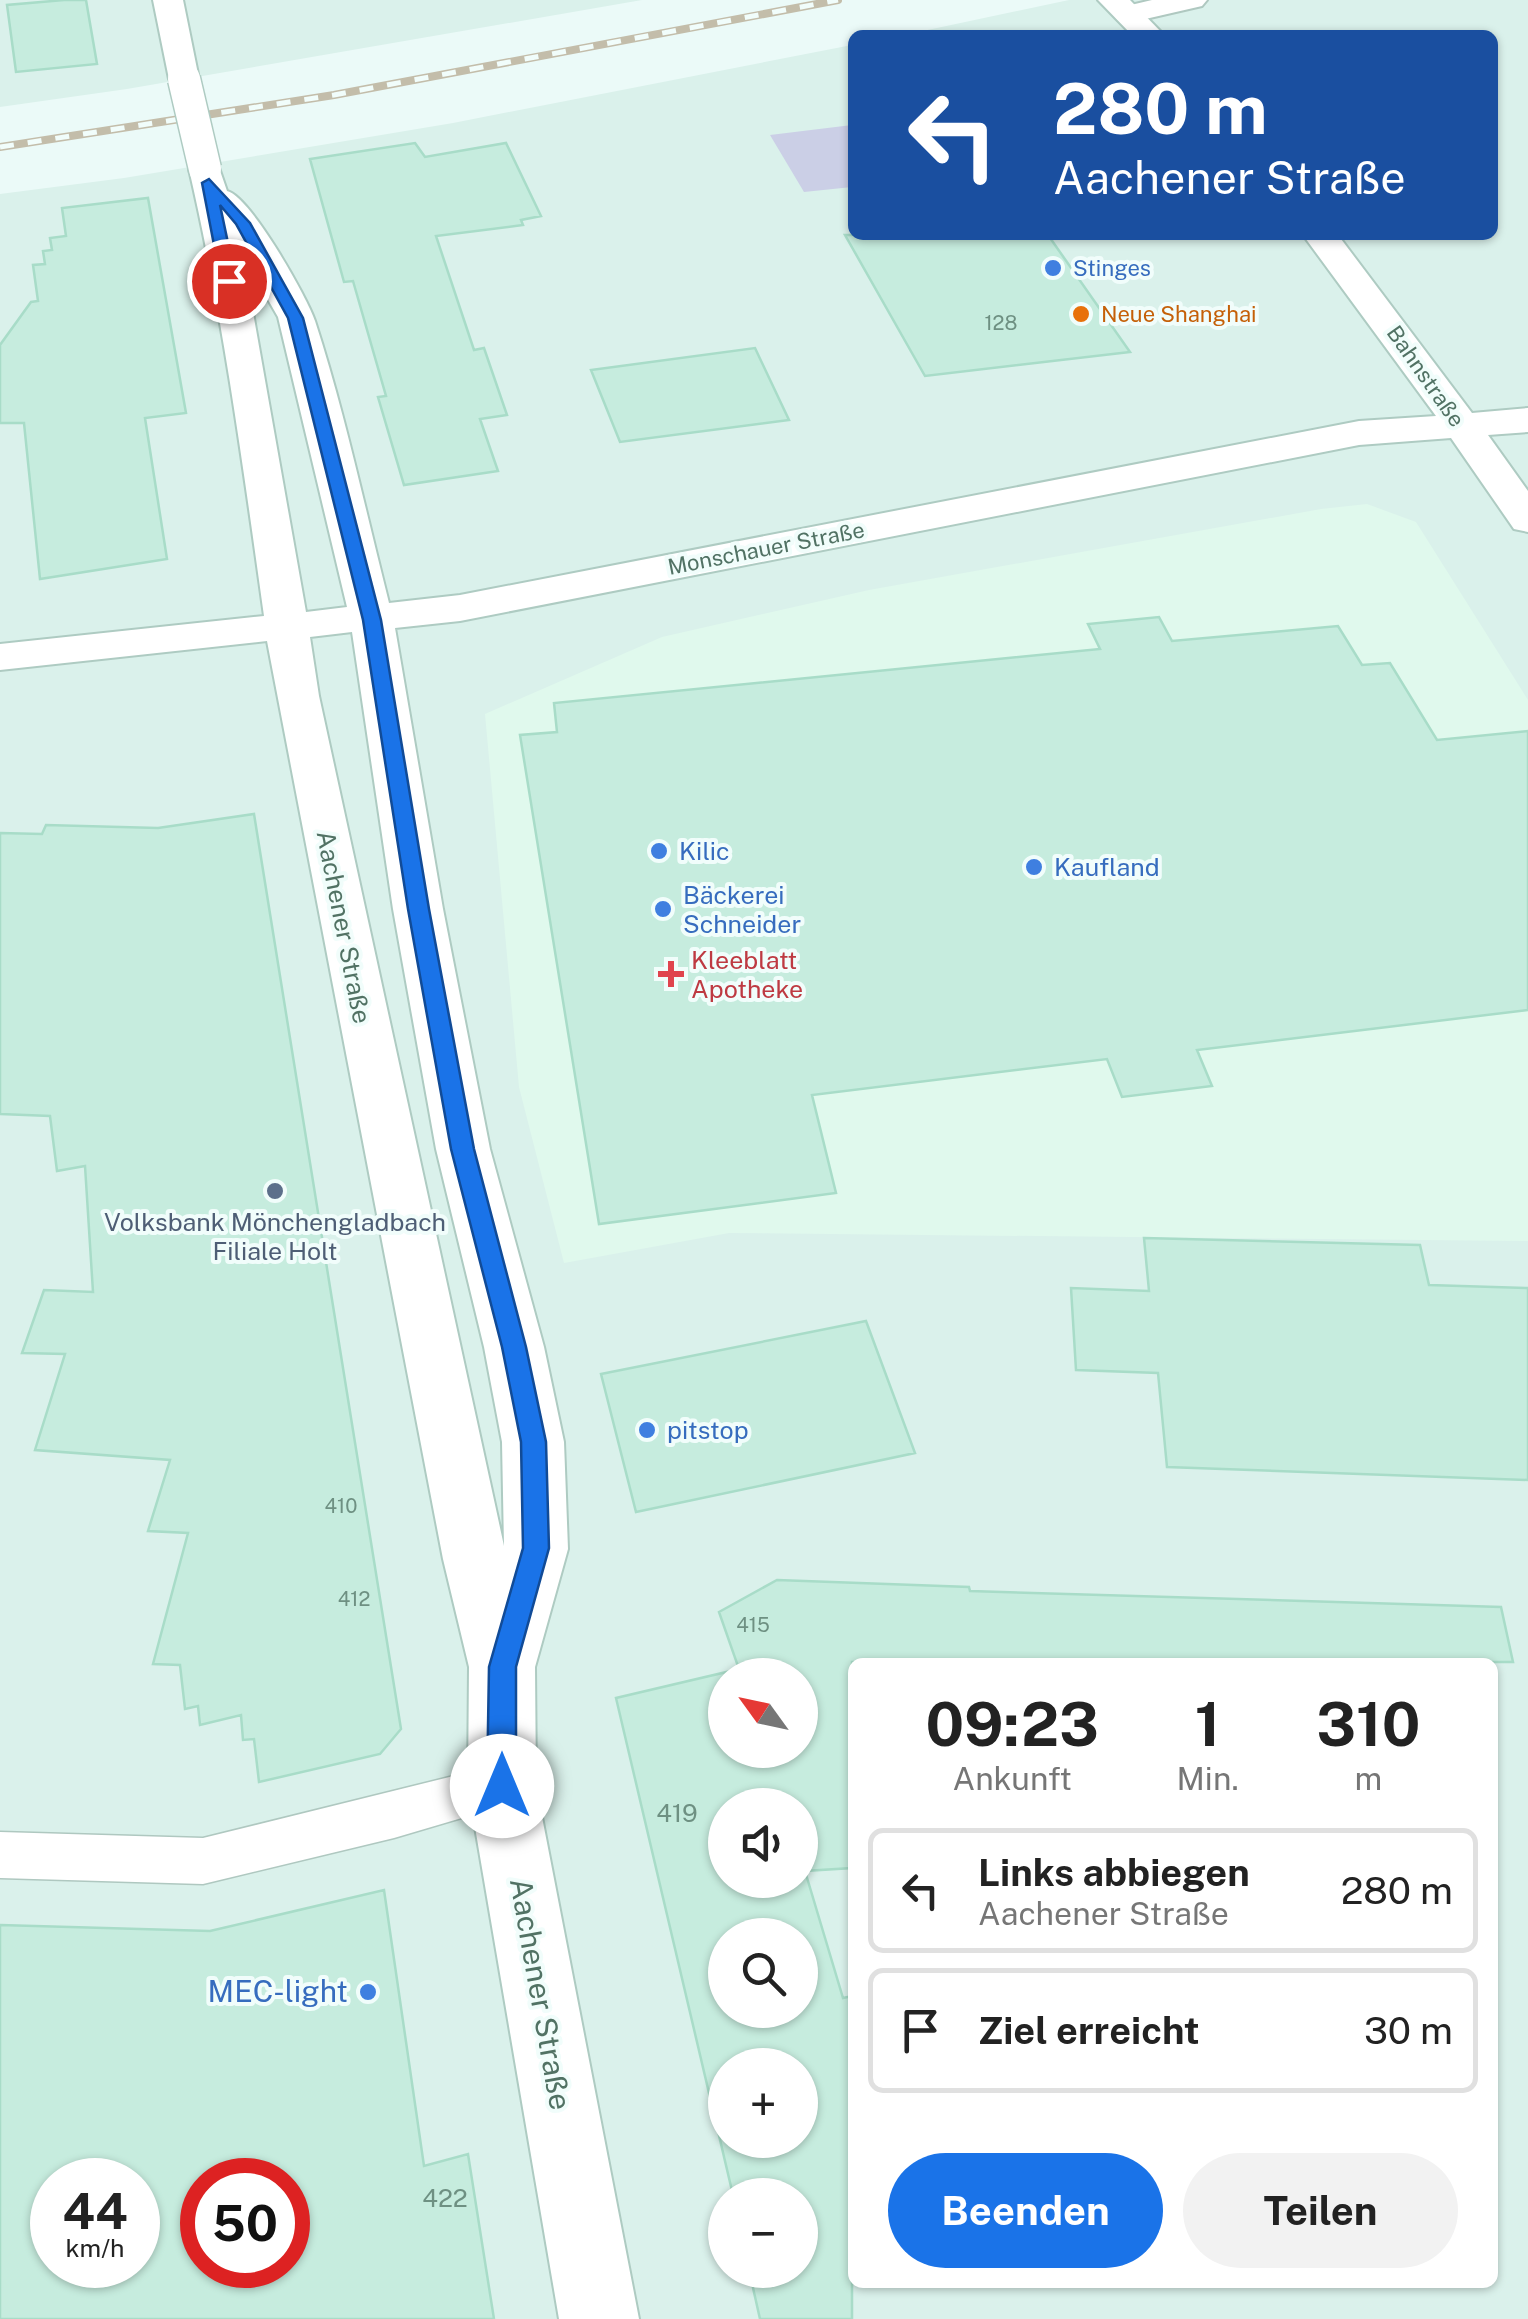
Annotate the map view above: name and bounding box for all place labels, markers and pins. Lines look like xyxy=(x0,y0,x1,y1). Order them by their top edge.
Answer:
pin xyxy=(187,239,272,324)
place label: Stinges xyxy=(1073,255,1151,281)
marker: Stinges xyxy=(1042,257,1064,279)
place label: Neue Shanghai xyxy=(1101,301,1257,327)
marker: Neue Shanghai xyxy=(1070,303,1092,325)
place label: Kilic xyxy=(679,836,730,866)
marker: Kilic xyxy=(648,840,670,862)
place label: Kaufland xyxy=(1054,852,1160,882)
marker: Kaufland xyxy=(1023,856,1045,878)
place label: Bäckerei Schneider xyxy=(683,880,801,939)
marker: Bäckerei Schneider xyxy=(652,898,674,920)
place label: Kleeblatt Apotheke xyxy=(691,945,803,1004)
marker: Kleeblatt Apotheke xyxy=(660,963,682,985)
marker: Volksbank Mönchengladbach Filiale Holt xyxy=(264,1180,286,1202)
place label: Volksbank Mönchengladbach Filiale Holt xyxy=(104,1207,446,1266)
place label: pitstop xyxy=(667,1415,749,1445)
marker: pitstop xyxy=(636,1419,658,1441)
place label: MEC-light xyxy=(208,1973,348,2009)
marker: MEC-light xyxy=(357,1981,379,2003)

